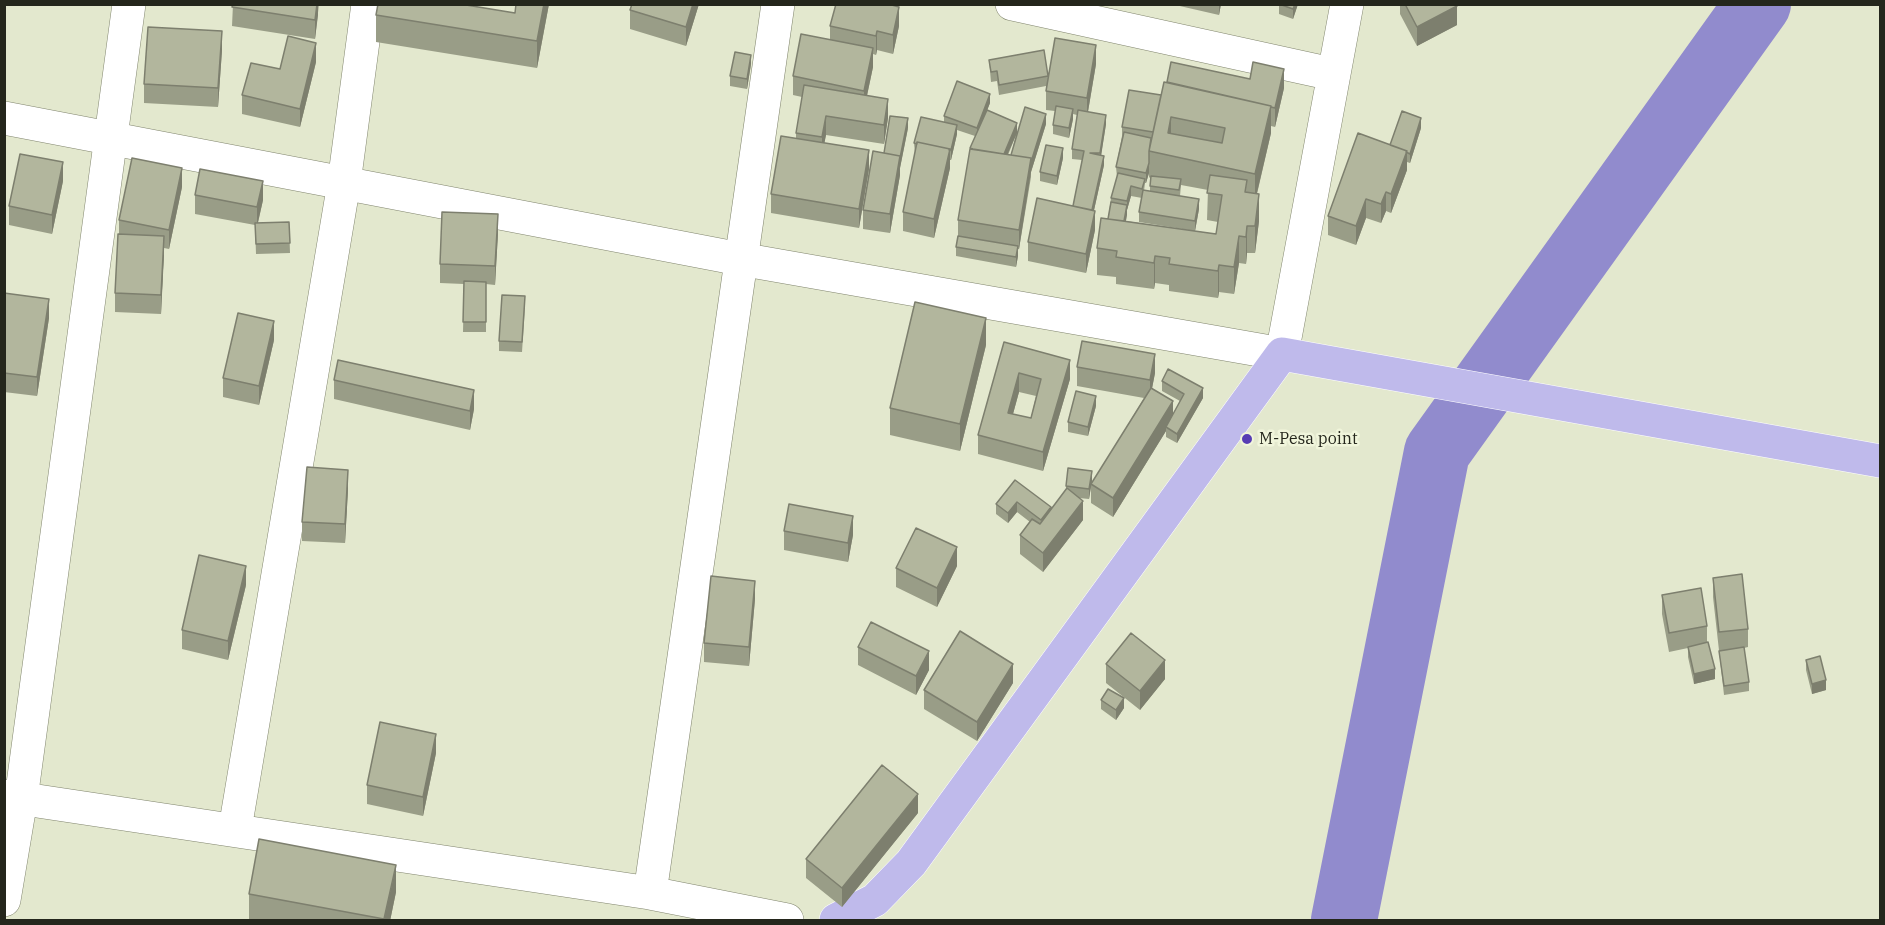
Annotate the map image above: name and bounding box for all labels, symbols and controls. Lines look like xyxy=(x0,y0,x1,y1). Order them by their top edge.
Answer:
place label: M-Pesa point xyxy=(1259,429,1358,449)
marker: M-Pesa point xyxy=(1240,432,1254,446)

